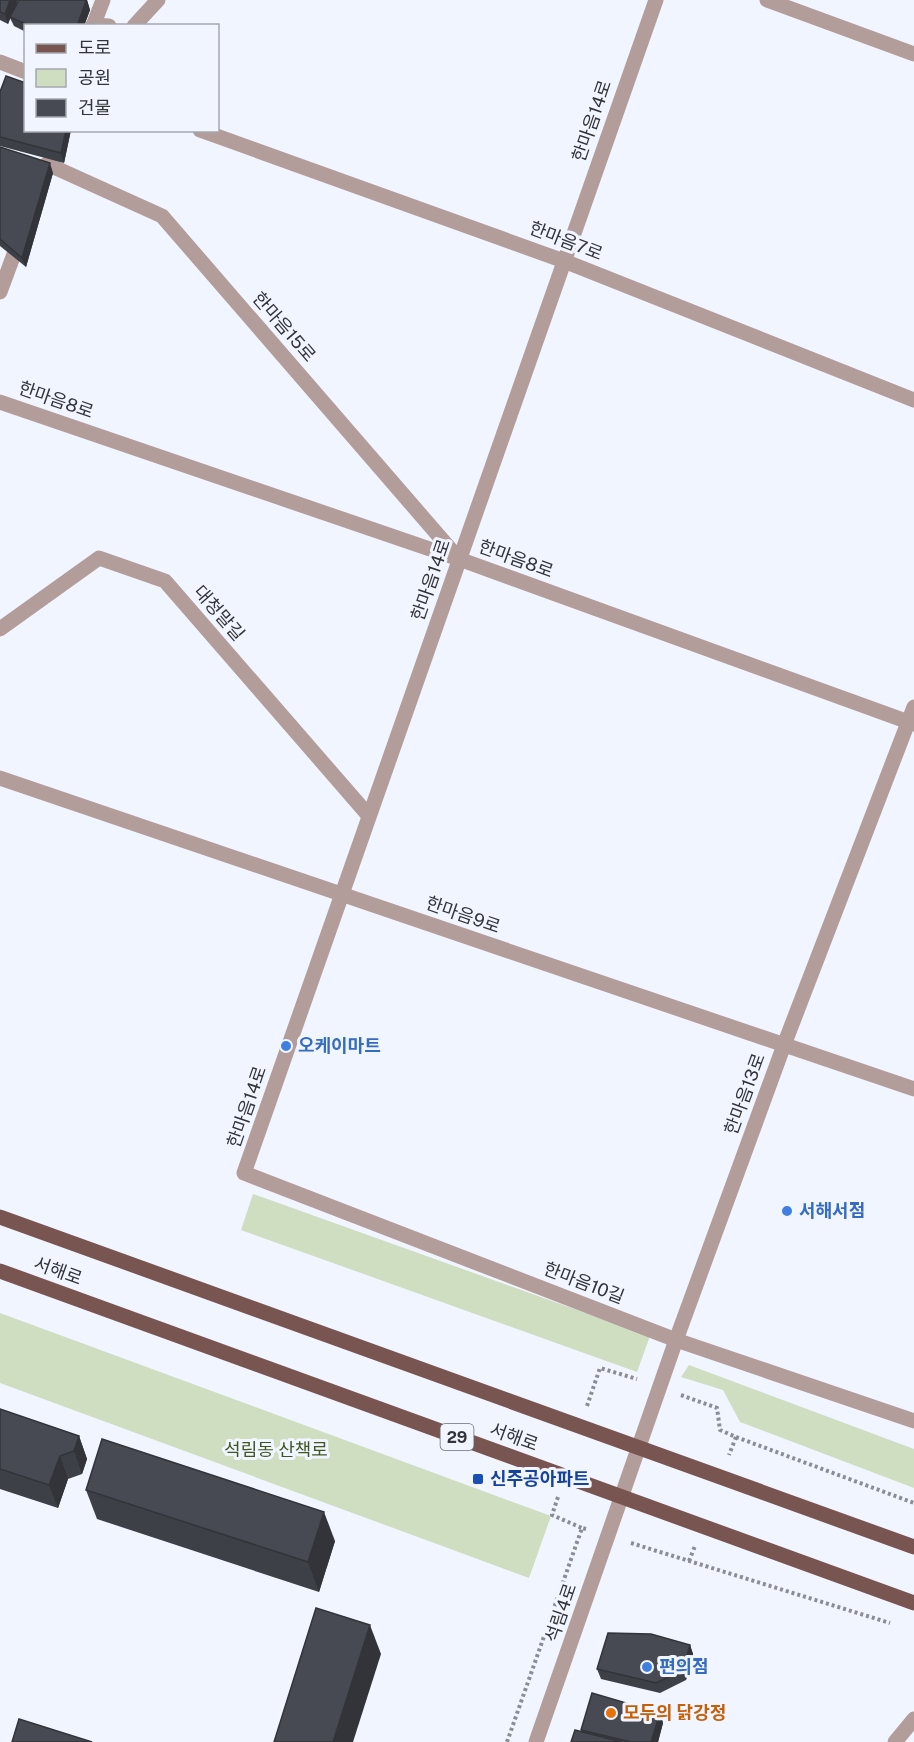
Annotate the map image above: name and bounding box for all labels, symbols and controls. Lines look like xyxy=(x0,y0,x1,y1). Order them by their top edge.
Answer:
legend xyxy=(24,24,219,132)
text: 도로 xyxy=(78,37,111,58)
text: 공원 xyxy=(78,67,111,88)
street label: 한마음14로 xyxy=(568,77,615,164)
text: 건물 xyxy=(78,97,111,118)
street label: 한마음7로 xyxy=(526,217,606,264)
street label: 한마음15로 xyxy=(249,288,320,366)
street label: 한마음8로 xyxy=(16,377,96,422)
street label: 한마음8로 xyxy=(476,535,556,582)
street label: 한마음14로 xyxy=(407,536,454,623)
street label: 대청말길 xyxy=(190,581,249,645)
street label: 한마음9로 xyxy=(423,892,503,937)
place label: 오케이마트 xyxy=(298,1035,381,1056)
marker: 오케이마트 xyxy=(279,1039,293,1053)
street label: 한마음13로 xyxy=(720,1050,769,1137)
street label: 한마음14로 xyxy=(223,1063,270,1150)
place label: 서해서점 xyxy=(799,1200,865,1221)
marker: 서해서점 xyxy=(780,1204,794,1218)
street label: 서해로 xyxy=(31,1252,85,1289)
street label: 한마음10길 xyxy=(541,1258,627,1307)
street label: 서해로 xyxy=(487,1418,541,1455)
road number: 29 xyxy=(440,1424,474,1450)
park label: 석림동 산책로 xyxy=(224,1439,328,1460)
place label: 신주공아파트 xyxy=(490,1468,589,1489)
marker: 신주공아파트 xyxy=(471,1472,485,1486)
street label: 석림4로 xyxy=(541,1581,580,1645)
place label: 편의점 xyxy=(659,1656,709,1677)
marker: 편의점 xyxy=(640,1660,654,1674)
place label: 모두의 닭강정 xyxy=(623,1702,726,1723)
marker: 모두의 닭강정 xyxy=(604,1706,618,1720)

